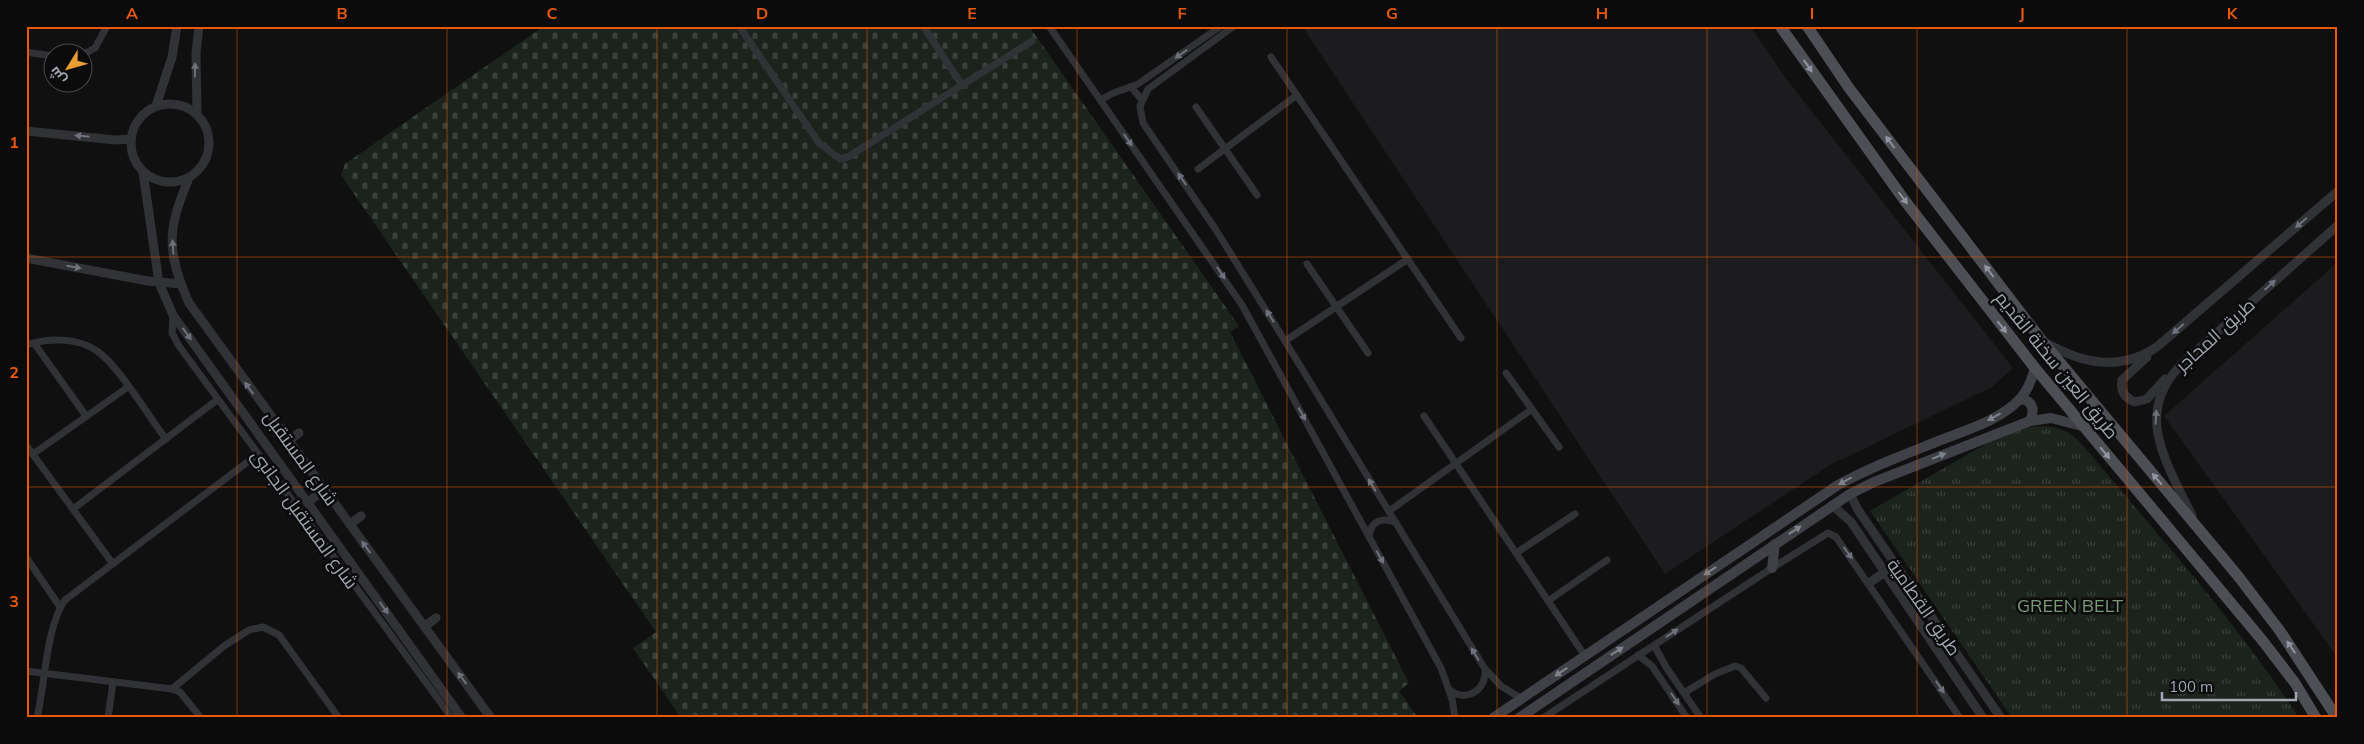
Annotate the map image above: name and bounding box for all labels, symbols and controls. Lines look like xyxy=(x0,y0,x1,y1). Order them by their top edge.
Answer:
text: A xyxy=(126,3,138,23)
text: B xyxy=(336,3,348,23)
text: C xyxy=(547,3,558,23)
text: D xyxy=(756,3,768,23)
text: E xyxy=(967,3,977,23)
text: F xyxy=(1177,3,1187,23)
text: G xyxy=(1386,3,1398,23)
text: H xyxy=(1596,3,1608,23)
text: I xyxy=(1810,3,1814,23)
text: J xyxy=(2019,3,2025,23)
text: K xyxy=(2227,3,2239,23)
north arrow xyxy=(42,42,92,92)
one-way arrow xyxy=(1174,49,1187,59)
one-way arrow xyxy=(1803,60,1813,73)
one-way arrow xyxy=(191,62,199,78)
text: ش xyxy=(45,63,70,88)
text: 1 xyxy=(9,132,19,152)
one-way arrow xyxy=(74,132,90,140)
one-way arrow xyxy=(1123,133,1133,147)
one-way arrow xyxy=(1885,136,1896,149)
one-way arrow xyxy=(1177,172,1187,186)
one-way arrow xyxy=(1898,191,1908,205)
one-way arrow xyxy=(2294,218,2307,229)
one-way arrow xyxy=(168,239,176,255)
one-way arrow xyxy=(67,263,83,271)
one-way arrow xyxy=(1984,264,1994,278)
one-way arrow xyxy=(1216,267,1226,280)
one-way arrow xyxy=(2264,279,2277,290)
street label: طريق العين سخنة القديم xyxy=(1990,287,2124,444)
street label: طريق المحاجر xyxy=(2170,293,2260,378)
one-way arrow xyxy=(1265,309,1274,323)
one-way arrow xyxy=(1997,320,2008,333)
one-way arrow xyxy=(2171,324,2184,335)
one-way arrow xyxy=(182,327,192,341)
text: 2 xyxy=(9,362,19,382)
one-way arrow xyxy=(244,382,255,395)
street label: شارع المستقبل xyxy=(258,406,343,511)
one-way arrow xyxy=(1298,407,1306,421)
one-way arrow xyxy=(2153,409,2161,425)
one-way arrow xyxy=(1988,413,2001,422)
street label: شارع المستقبل الجانبى xyxy=(246,445,363,594)
one-way arrow xyxy=(2099,446,2110,459)
one-way arrow xyxy=(1932,452,1946,460)
one-way arrow xyxy=(2152,473,2163,486)
one-way arrow xyxy=(1837,477,1852,485)
one-way arrow xyxy=(1368,478,1377,491)
one-way arrow xyxy=(1788,525,1802,535)
one-way arrow xyxy=(361,541,372,554)
one-way arrow xyxy=(1843,546,1853,560)
one-way arrow xyxy=(1376,549,1384,564)
street label: طريق القطامية xyxy=(1881,554,1966,661)
one-way arrow xyxy=(1703,566,1716,576)
text: 3 xyxy=(9,591,19,611)
park label: GREEN BELT xyxy=(2017,594,2123,617)
one-way arrow xyxy=(379,601,389,615)
one-way arrow xyxy=(1665,628,1679,638)
one-way arrow xyxy=(2286,641,2296,654)
one-way arrow xyxy=(1610,646,1624,656)
one-way arrow xyxy=(1470,647,1479,660)
one-way arrow xyxy=(1554,667,1568,677)
scale bar xyxy=(2162,669,2295,701)
one-way arrow xyxy=(457,671,467,685)
text: 100 m xyxy=(2169,677,2213,696)
one-way arrow xyxy=(1935,680,1944,694)
one-way arrow xyxy=(1670,692,1680,706)

